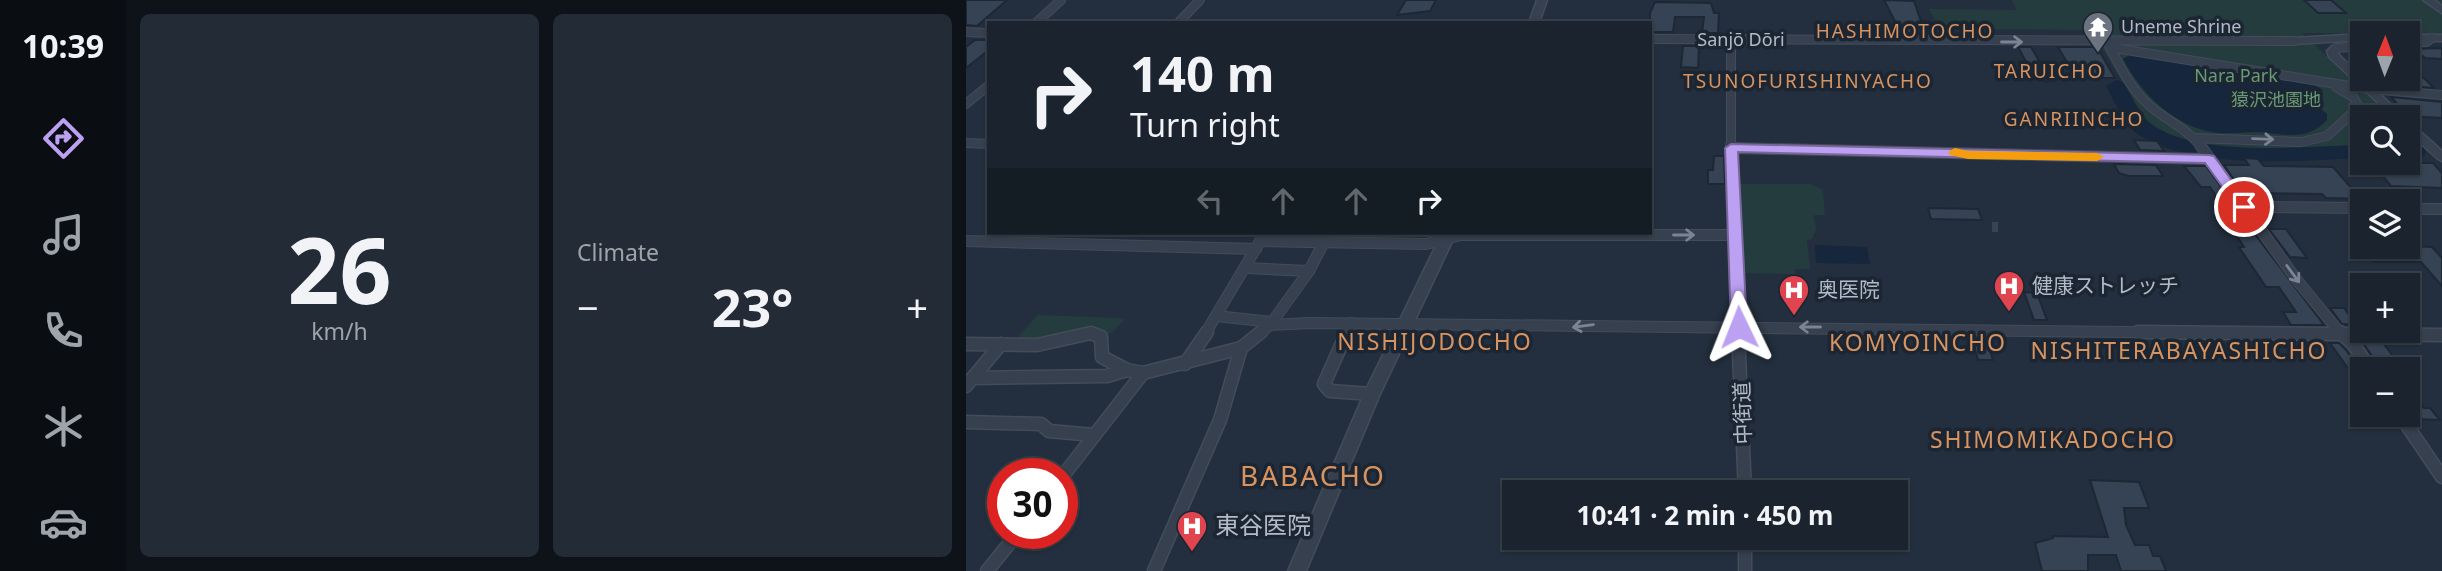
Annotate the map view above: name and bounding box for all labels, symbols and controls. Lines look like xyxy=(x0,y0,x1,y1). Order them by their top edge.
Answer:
temple icon: Uneme Shrine xyxy=(2081,10,2115,54)
place label: Uneme Shrine xyxy=(2121,14,2241,38)
district label: HASHIMOTOCHO xyxy=(1816,18,1994,44)
north arrow xyxy=(2350,21,2420,91)
map controls xyxy=(2350,21,2420,427)
text: 10:39 xyxy=(22,24,104,67)
street label: Sanjō Dōri xyxy=(1697,27,1785,51)
one-way arrow xyxy=(2001,35,2024,49)
text: 140 m xyxy=(1130,40,1275,106)
icon: right xyxy=(1015,49,1106,140)
district label: TARUICHO xyxy=(1994,58,2104,84)
park label: Nara Park xyxy=(2194,63,2278,87)
district label: TSUNOFURISHINYACHO xyxy=(1683,68,1933,94)
park label: 猿沢池園地 xyxy=(2231,87,2321,111)
text: Turn right xyxy=(1130,103,1280,146)
button: search xyxy=(2350,105,2420,175)
district label: GANRIINCHO xyxy=(2004,106,2144,132)
icon: directions xyxy=(39,114,88,163)
one-way arrow xyxy=(2252,132,2275,145)
pin xyxy=(2214,177,2274,237)
icon: left xyxy=(1191,182,1229,220)
icon: ahead xyxy=(1264,182,1302,220)
icon: ahead xyxy=(1337,182,1375,220)
icon: right xyxy=(1410,182,1448,220)
icon: arrive xyxy=(2225,188,2263,226)
button: layers xyxy=(2350,189,2420,259)
text: 26 xyxy=(287,207,392,331)
icon: music xyxy=(39,210,88,259)
one-way arrow xyxy=(1672,228,1695,242)
text: Climate xyxy=(577,236,659,268)
one-way arrow xyxy=(2285,264,2300,283)
hospital icon: 健康ストレッチ xyxy=(1992,269,2026,313)
text: 23° xyxy=(712,271,793,342)
place label: 健康ストレッチ xyxy=(2032,271,2179,299)
hospital icon: 奥医院 xyxy=(1777,273,1811,317)
button: + xyxy=(2350,273,2420,343)
place label: 奥医院 xyxy=(1817,275,1880,303)
text: − xyxy=(577,281,599,333)
text: + xyxy=(906,281,928,333)
position arrow xyxy=(1702,290,1776,364)
icon: phone xyxy=(39,306,88,355)
text: km/h xyxy=(311,315,368,347)
one-way arrow xyxy=(1572,320,1595,333)
one-way arrow xyxy=(1799,320,1822,334)
district label: NISHIJODOCHO xyxy=(1337,325,1533,357)
district label: KOMYOINCHO xyxy=(1829,326,2007,358)
district label: NISHITERABAYASHICHO xyxy=(2031,334,2327,366)
button: − xyxy=(2350,357,2420,427)
street label: 中街道 xyxy=(1727,381,1757,445)
icon: climate xyxy=(39,402,88,451)
district label: SHIMOMIKADOCHO xyxy=(1930,423,2176,455)
district label: BABACHO xyxy=(1240,456,1386,494)
speed limit sign: 30 xyxy=(987,458,1078,549)
text: 10:41 · 2 min · 450 m xyxy=(1577,497,1833,533)
icon: car xyxy=(39,498,88,547)
place label: 東谷医院 xyxy=(1215,508,1311,541)
hospital icon: 東谷医院 xyxy=(1175,509,1209,553)

